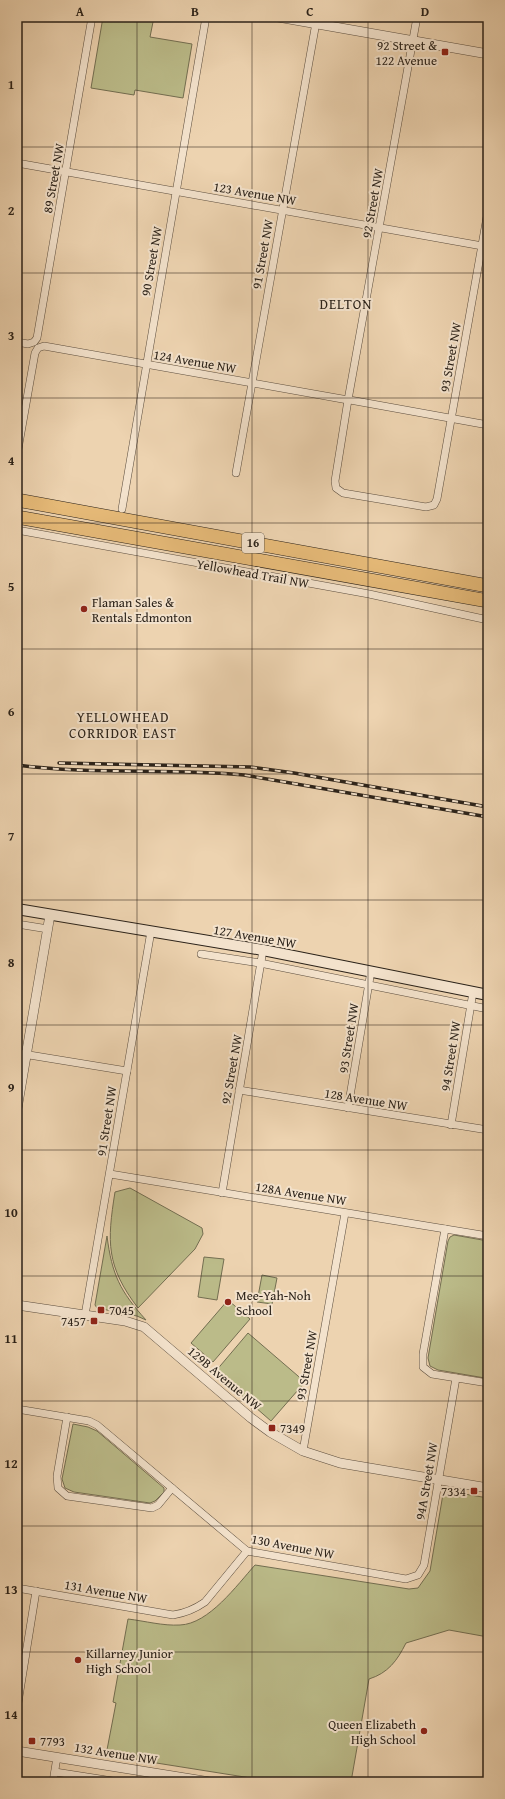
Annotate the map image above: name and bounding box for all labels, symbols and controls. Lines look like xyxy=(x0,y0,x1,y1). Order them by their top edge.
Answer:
text: A xyxy=(76,2,85,21)
text: B xyxy=(191,2,199,21)
text: C xyxy=(306,2,314,21)
text: D xyxy=(421,2,429,21)
place label: 92 Street & 122 Avenue xyxy=(375,36,437,70)
marker: 92 Street & 122 Avenue xyxy=(440,47,450,57)
text: 1 xyxy=(8,75,14,94)
street label: 89 Street NW xyxy=(38,142,69,215)
street label: 92 Street NW xyxy=(357,167,388,240)
street label: 123 Avenue NW xyxy=(212,177,298,210)
text: 2 xyxy=(8,201,15,220)
street label: 91 Street NW xyxy=(247,218,278,291)
street label: 90 Street NW xyxy=(136,225,167,298)
district label: DELTON xyxy=(319,294,373,314)
street label: 93 Street NW xyxy=(435,321,466,394)
text: 3 xyxy=(8,326,14,345)
street label: 124 Avenue NW xyxy=(152,345,238,378)
text: 4 xyxy=(8,451,15,470)
road number: 16 xyxy=(242,533,264,553)
street label: Yellowhead Trail NW xyxy=(195,554,311,593)
text: 5 xyxy=(8,577,15,596)
place label: Flaman Sales & Rentals Edmonton xyxy=(92,593,193,627)
marker: Flaman Sales & Rentals Edmonton xyxy=(79,604,89,614)
text: 6 xyxy=(8,702,15,721)
district label: YELLOWHEAD CORRIDOR EAST xyxy=(69,707,177,743)
text: 7 xyxy=(8,827,15,846)
street label: 127 Avenue NW xyxy=(212,920,298,953)
text: 8 xyxy=(8,953,15,972)
street label: 93 Street NW xyxy=(334,1002,363,1074)
street label: 94 Street NW xyxy=(436,1020,465,1092)
street label: 92 Street NW xyxy=(216,1033,247,1106)
text: 9 xyxy=(8,1078,15,1097)
street label: 128 Avenue NW xyxy=(323,1084,409,1115)
street label: 91 Street NW xyxy=(92,1085,121,1157)
street label: 128A Avenue NW xyxy=(254,1177,348,1210)
text: 10 xyxy=(4,1203,18,1222)
place label: Mee-Yah-Noh School xyxy=(236,1286,311,1320)
marker: Mee-Yah-Noh School xyxy=(223,1297,233,1307)
place label: 7045 xyxy=(109,1301,134,1320)
marker: 7045 xyxy=(96,1305,106,1315)
place label: 7457 xyxy=(61,1312,86,1331)
marker: 7457 xyxy=(89,1316,99,1326)
text: 11 xyxy=(4,1329,18,1348)
street label: 93 Street NW xyxy=(291,1329,322,1402)
street label: 129B Avenue NW xyxy=(184,1342,266,1415)
place label: 7349 xyxy=(280,1419,305,1438)
marker: 7349 xyxy=(267,1423,277,1433)
street label: 94A Street NW xyxy=(410,1441,443,1521)
text: 12 xyxy=(4,1454,18,1473)
place label: 7334 xyxy=(441,1482,466,1501)
marker: 7334 xyxy=(469,1486,479,1496)
street label: 130 Avenue NW xyxy=(250,1529,336,1564)
street label: 131 Avenue NW xyxy=(63,1575,149,1608)
text: 13 xyxy=(4,1580,18,1599)
place label: Killarney Junior High School xyxy=(86,1644,174,1678)
marker: Killarney Junior High School xyxy=(73,1655,83,1665)
text: 14 xyxy=(4,1705,18,1724)
place label: Queen Elizabeth High School xyxy=(328,1715,417,1749)
marker: Queen Elizabeth High School xyxy=(419,1726,429,1736)
place label: 7793 xyxy=(40,1732,65,1751)
marker: 7793 xyxy=(27,1736,37,1746)
street label: 132 Avenue NW xyxy=(73,1738,159,1769)

